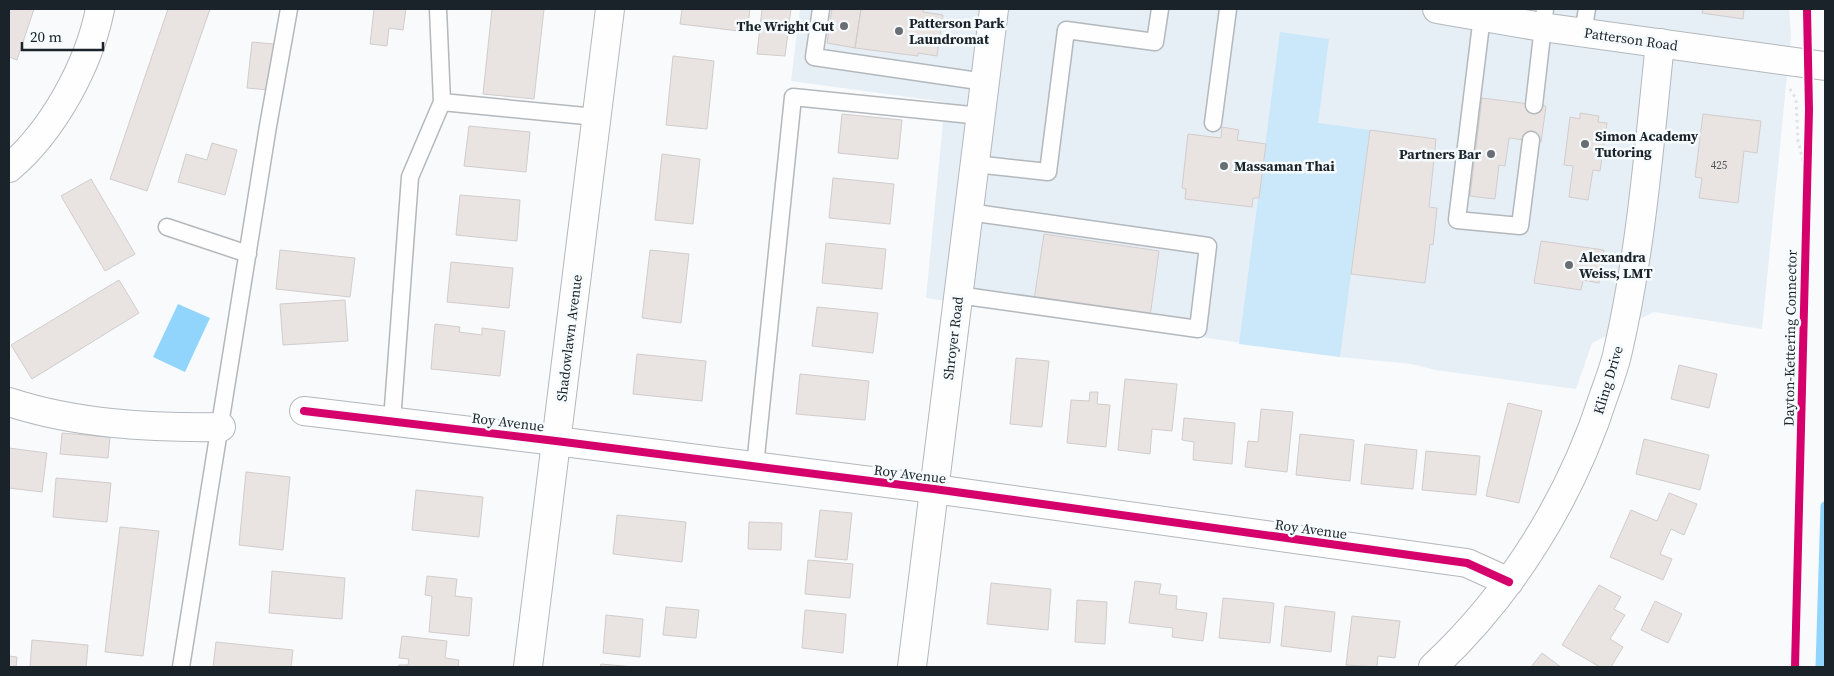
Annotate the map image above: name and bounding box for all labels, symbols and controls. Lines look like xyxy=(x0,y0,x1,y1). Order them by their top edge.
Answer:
place label: Patterson Park Laundromat xyxy=(909,13,1005,49)
place label: The Wright Cut xyxy=(736,16,835,36)
scale bar xyxy=(22,20,104,52)
marker: The Wright Cut xyxy=(838,20,850,32)
street label: Patterson Road xyxy=(1583,23,1679,56)
marker: Patterson Park Laundromat xyxy=(893,25,905,37)
text: 20 m xyxy=(30,26,62,47)
place label: Simon Academy Tutoring xyxy=(1595,126,1699,162)
marker: Simon Academy Tutoring xyxy=(1579,138,1591,150)
place label: Partners Bar xyxy=(1399,144,1481,164)
marker: Partners Bar xyxy=(1485,148,1497,160)
place label: Massaman Thai xyxy=(1234,156,1335,176)
house number: 425 xyxy=(1711,158,1728,173)
marker: Massaman Thai xyxy=(1218,160,1230,172)
place label: Alexandra Weiss, LMT xyxy=(1579,247,1653,283)
street label: Dayton-Kettering Connector xyxy=(1778,249,1802,426)
marker: Alexandra Weiss, LMT xyxy=(1563,259,1575,271)
street label: Shadowlawn Avenue xyxy=(551,273,587,403)
street label: Shroyer Road xyxy=(938,295,968,381)
street label: Kling Drive xyxy=(1588,343,1628,417)
street label: Roy Avenue xyxy=(471,408,545,436)
street label: Roy Avenue xyxy=(873,460,947,488)
street label: Roy Avenue xyxy=(1274,514,1348,544)

